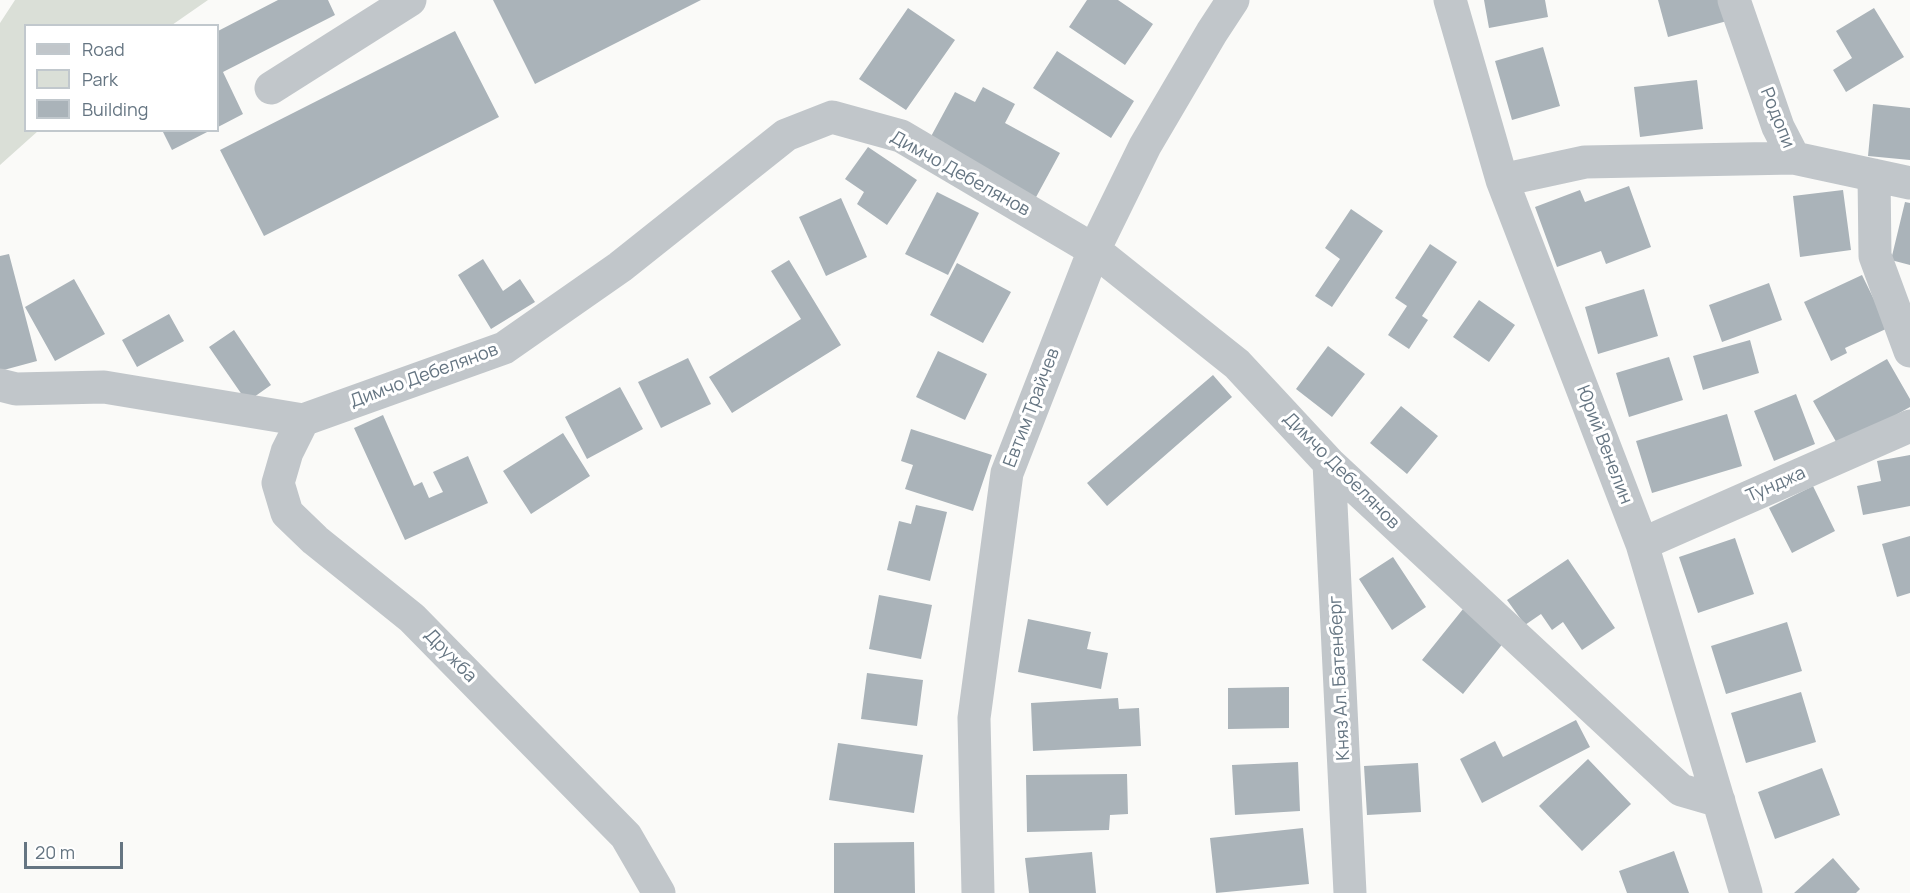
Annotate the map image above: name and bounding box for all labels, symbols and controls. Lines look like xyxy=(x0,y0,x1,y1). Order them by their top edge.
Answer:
legend xyxy=(24,24,219,132)
text: Road xyxy=(82,37,125,61)
text: Park xyxy=(82,67,118,91)
street label: Родопи xyxy=(1755,85,1799,151)
text: Building xyxy=(82,97,148,121)
street label: Димчо Дебелянов xyxy=(887,127,1033,221)
street label: Димчо Дебелянов xyxy=(347,339,501,413)
street label: Евтим Трайчев xyxy=(999,345,1065,471)
street label: Юрий Венелин xyxy=(1571,383,1637,507)
street label: Димчо Дебелянов xyxy=(1278,408,1404,534)
street label: Тунджа xyxy=(1743,462,1809,508)
street label: Княз Ал. Батенберг xyxy=(1325,595,1355,761)
street label: Дружба xyxy=(419,625,481,687)
scale bar xyxy=(27,830,126,868)
text: 20 m xyxy=(35,840,75,864)

